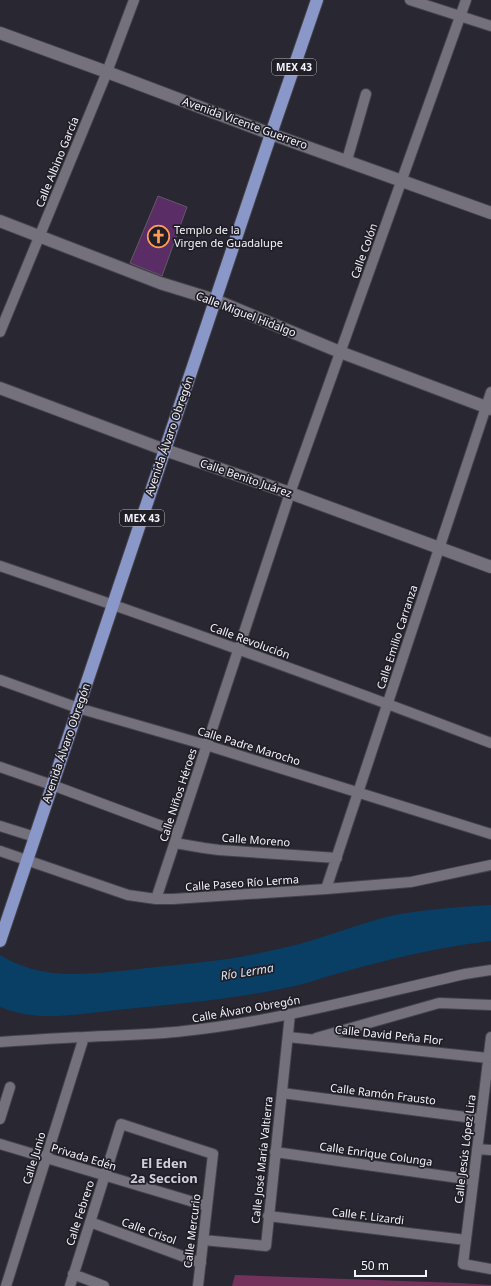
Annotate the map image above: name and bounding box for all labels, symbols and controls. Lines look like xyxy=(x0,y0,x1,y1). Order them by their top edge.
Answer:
road number: MEX 43 xyxy=(272,59,316,75)
street label: Avenida Vicente Guerrero xyxy=(181,93,310,152)
street label: Calle Albino García xyxy=(32,114,82,209)
street label: Calle Colón xyxy=(347,221,380,281)
place label: Templo de la Virgen de Guadalupe xyxy=(174,222,283,250)
church icon: Templo de la Virgen de Guadalupe xyxy=(146,223,172,249)
street label: Calle Miguel Hidalgo xyxy=(194,287,299,340)
street label: Avenida Álvaro Obregón xyxy=(141,374,196,498)
street label: Calle Benito Juárez xyxy=(198,455,294,500)
road number: MEX 43 xyxy=(120,510,164,526)
street label: Calle Emilio Carranza xyxy=(373,583,420,691)
street label: Calle Revolución xyxy=(208,619,292,662)
street label: Avenida Álvaro Obregón xyxy=(38,681,93,805)
street label: Calle Padre Marocho xyxy=(196,723,303,768)
street label: Calle Niños Héroes xyxy=(155,746,200,844)
street label: Calle Moreno xyxy=(221,830,291,849)
street label: Calle Paseo Río Lerma xyxy=(185,871,299,894)
water label: Río Lerma xyxy=(219,959,275,984)
street label: Calle Álvaro Obregón xyxy=(191,992,301,1025)
street label: Calle David Peña Flor xyxy=(334,1021,444,1048)
street label: Calle Ramón Frausto xyxy=(329,1080,437,1107)
street label: Calle Jesús López Lira xyxy=(450,1094,479,1204)
street label: Calle José María Valtierra xyxy=(247,1096,276,1224)
street label: Calle Junio xyxy=(18,1130,49,1186)
street label: Calle Enrique Colunga xyxy=(319,1138,433,1169)
street label: Privada Edén xyxy=(50,1139,119,1174)
district label: El Eden 2a Seccion xyxy=(130,1154,198,1187)
street label: Calle Febrero xyxy=(62,1178,97,1248)
street label: Calle Mercurio xyxy=(180,1193,204,1269)
street label: Calle F. Lizardi xyxy=(331,1204,405,1227)
street label: Calle Crisol xyxy=(120,1214,179,1247)
scale bar xyxy=(355,1252,426,1278)
text: 50 m xyxy=(361,1257,389,1274)

